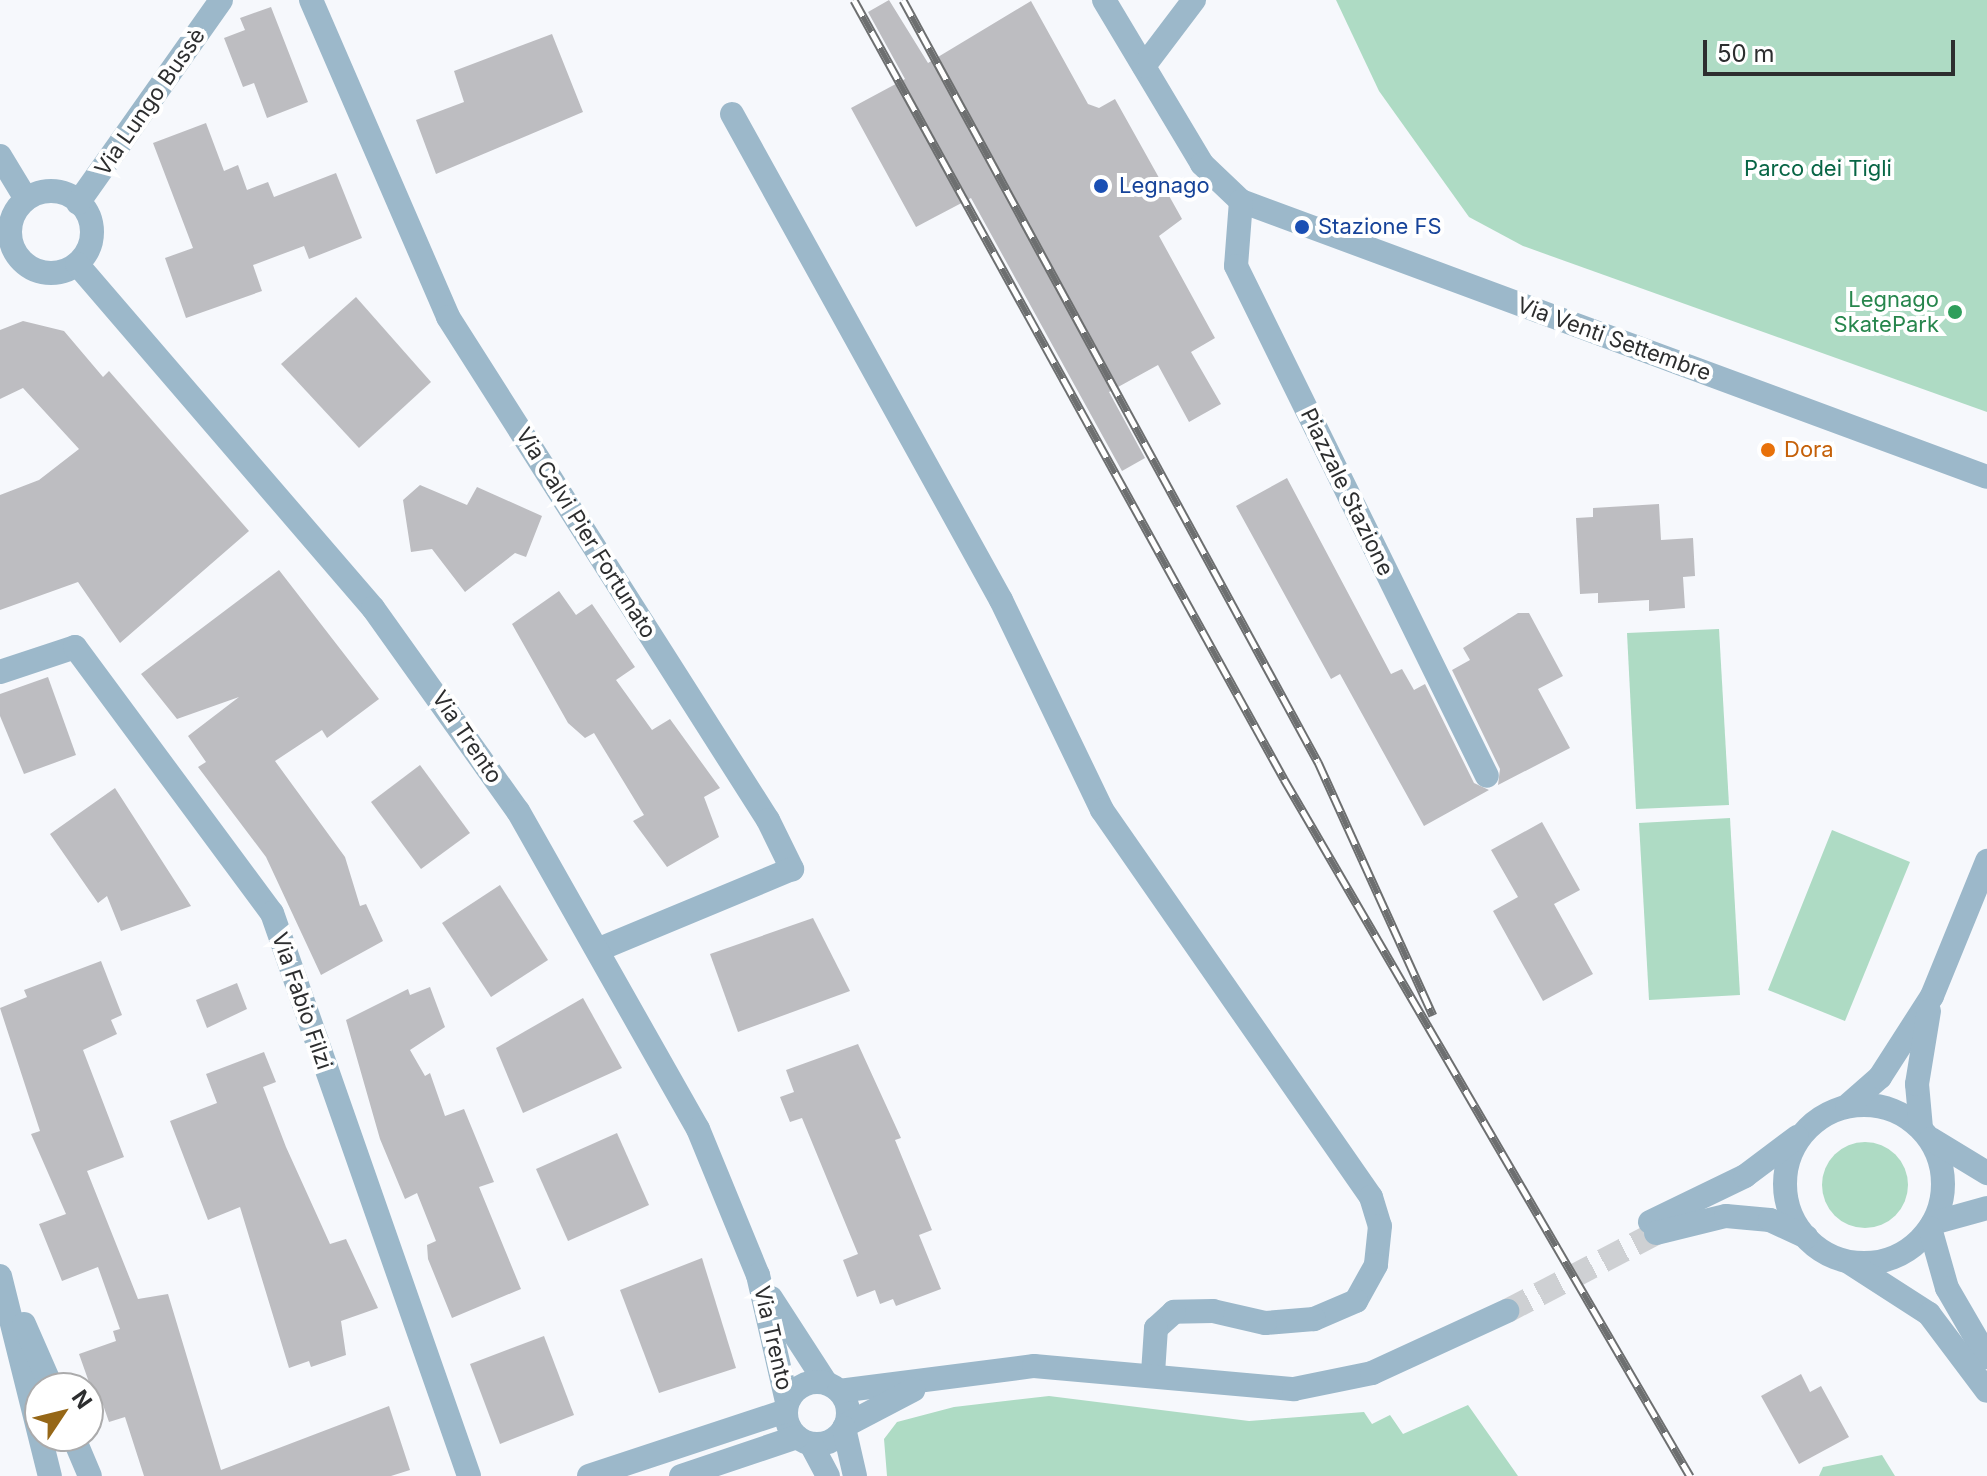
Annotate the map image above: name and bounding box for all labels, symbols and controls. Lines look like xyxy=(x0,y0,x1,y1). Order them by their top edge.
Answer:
street label: Via Lungo Bussè xyxy=(89,23,211,181)
scale bar xyxy=(1707,24,1959,74)
text: 50 m xyxy=(1717,39,1775,68)
park label: Parco dei Tigli xyxy=(1744,156,1892,182)
place label: Legnago xyxy=(1119,173,1210,199)
marker: Legnago xyxy=(1090,175,1112,197)
place label: Stazione FS xyxy=(1318,214,1442,240)
marker: Stazione FS xyxy=(1293,218,1311,236)
place label: Legnago SkatePark xyxy=(1834,286,1939,338)
street label: Via Venti Settembre xyxy=(1513,292,1715,386)
marker: Legnago SkatePark xyxy=(1946,303,1964,321)
street label: Piazzale Stazione xyxy=(1295,404,1399,580)
street label: Via Calvi Pier Fortunato xyxy=(510,423,662,643)
place label: Dora xyxy=(1784,437,1834,463)
marker: Dora xyxy=(1759,441,1777,459)
street label: Via Trento xyxy=(426,686,508,788)
street label: Via Fabio Filzi xyxy=(266,929,338,1073)
street label: Via Trento xyxy=(748,1283,798,1393)
north arrow xyxy=(24,1372,104,1452)
text: N xyxy=(67,1385,97,1414)

